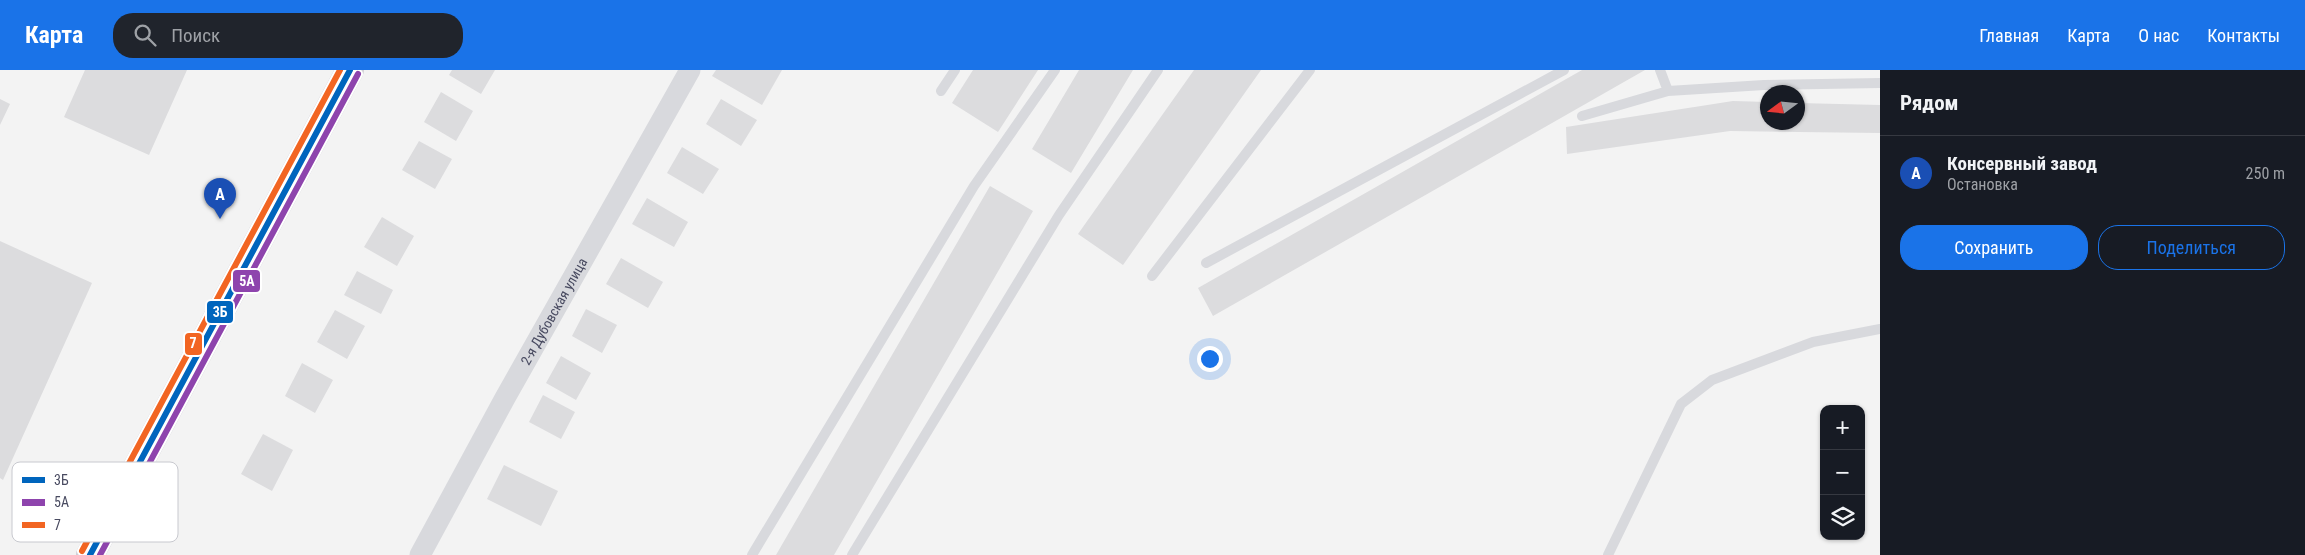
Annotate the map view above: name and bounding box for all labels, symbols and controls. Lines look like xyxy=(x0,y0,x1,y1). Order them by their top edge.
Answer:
search box xyxy=(113,13,463,58)
text: Карта xyxy=(25,21,83,49)
icon: search xyxy=(131,21,159,49)
text: Поиск xyxy=(171,24,220,47)
text: Главная xyxy=(1979,25,2039,46)
text: Карта xyxy=(2067,25,2110,46)
text: О нас xyxy=(2138,25,2179,46)
text: Контакты xyxy=(2207,25,2280,46)
north arrow xyxy=(1760,85,1805,130)
text: Рядом xyxy=(1900,91,1959,115)
text: Консервный завод xyxy=(1947,152,2097,175)
text: A xyxy=(1911,164,1921,183)
text: 250 m xyxy=(2246,164,2285,183)
text: Остановка xyxy=(1947,175,2018,194)
pin: A xyxy=(204,178,236,219)
button: Сохранить xyxy=(1900,225,2088,270)
button: Поделиться xyxy=(2098,225,2285,270)
street label: 2-я Дубовская улица xyxy=(517,255,590,368)
line badge: 5А xyxy=(232,269,261,293)
text: 5А xyxy=(239,273,255,289)
line badge: 3Б xyxy=(206,300,234,324)
text: 3Б xyxy=(213,304,228,320)
line badge: 7 xyxy=(184,332,203,356)
text: 7 xyxy=(189,335,197,351)
your location xyxy=(1197,346,1223,372)
map controls xyxy=(1820,405,1865,540)
button: + xyxy=(1820,405,1865,450)
button: − xyxy=(1820,450,1865,495)
legend xyxy=(12,462,178,542)
text: 3Б xyxy=(54,472,69,488)
text: 5А xyxy=(54,494,69,510)
button: layers xyxy=(1820,495,1865,540)
text: 7 xyxy=(54,517,61,533)

